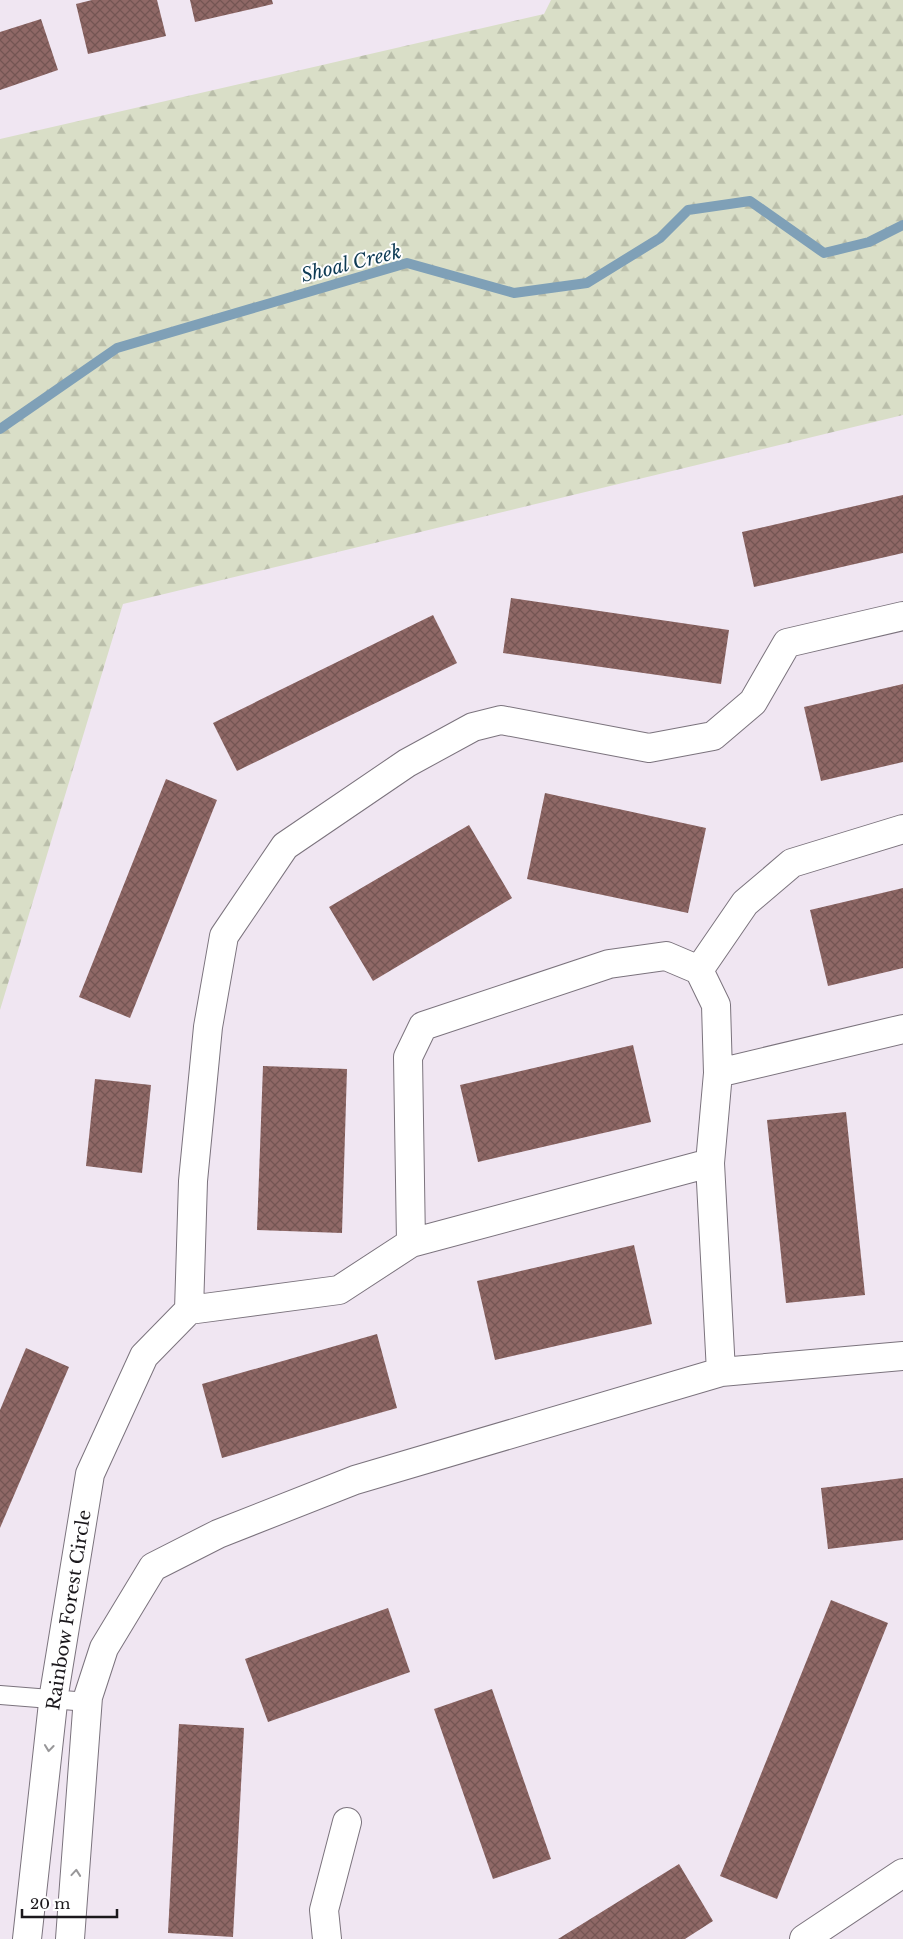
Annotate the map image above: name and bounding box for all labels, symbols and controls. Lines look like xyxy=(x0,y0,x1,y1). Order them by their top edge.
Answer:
water label: Shoal Creek xyxy=(299,240,404,287)
street label: Rainbow Forest Circle xyxy=(42,1508,96,1712)
one-way arrow xyxy=(44,1745,55,1753)
one-way arrow xyxy=(70,1869,81,1877)
scale bar xyxy=(22,1886,118,1918)
text: 20 m xyxy=(30,1894,70,1913)

